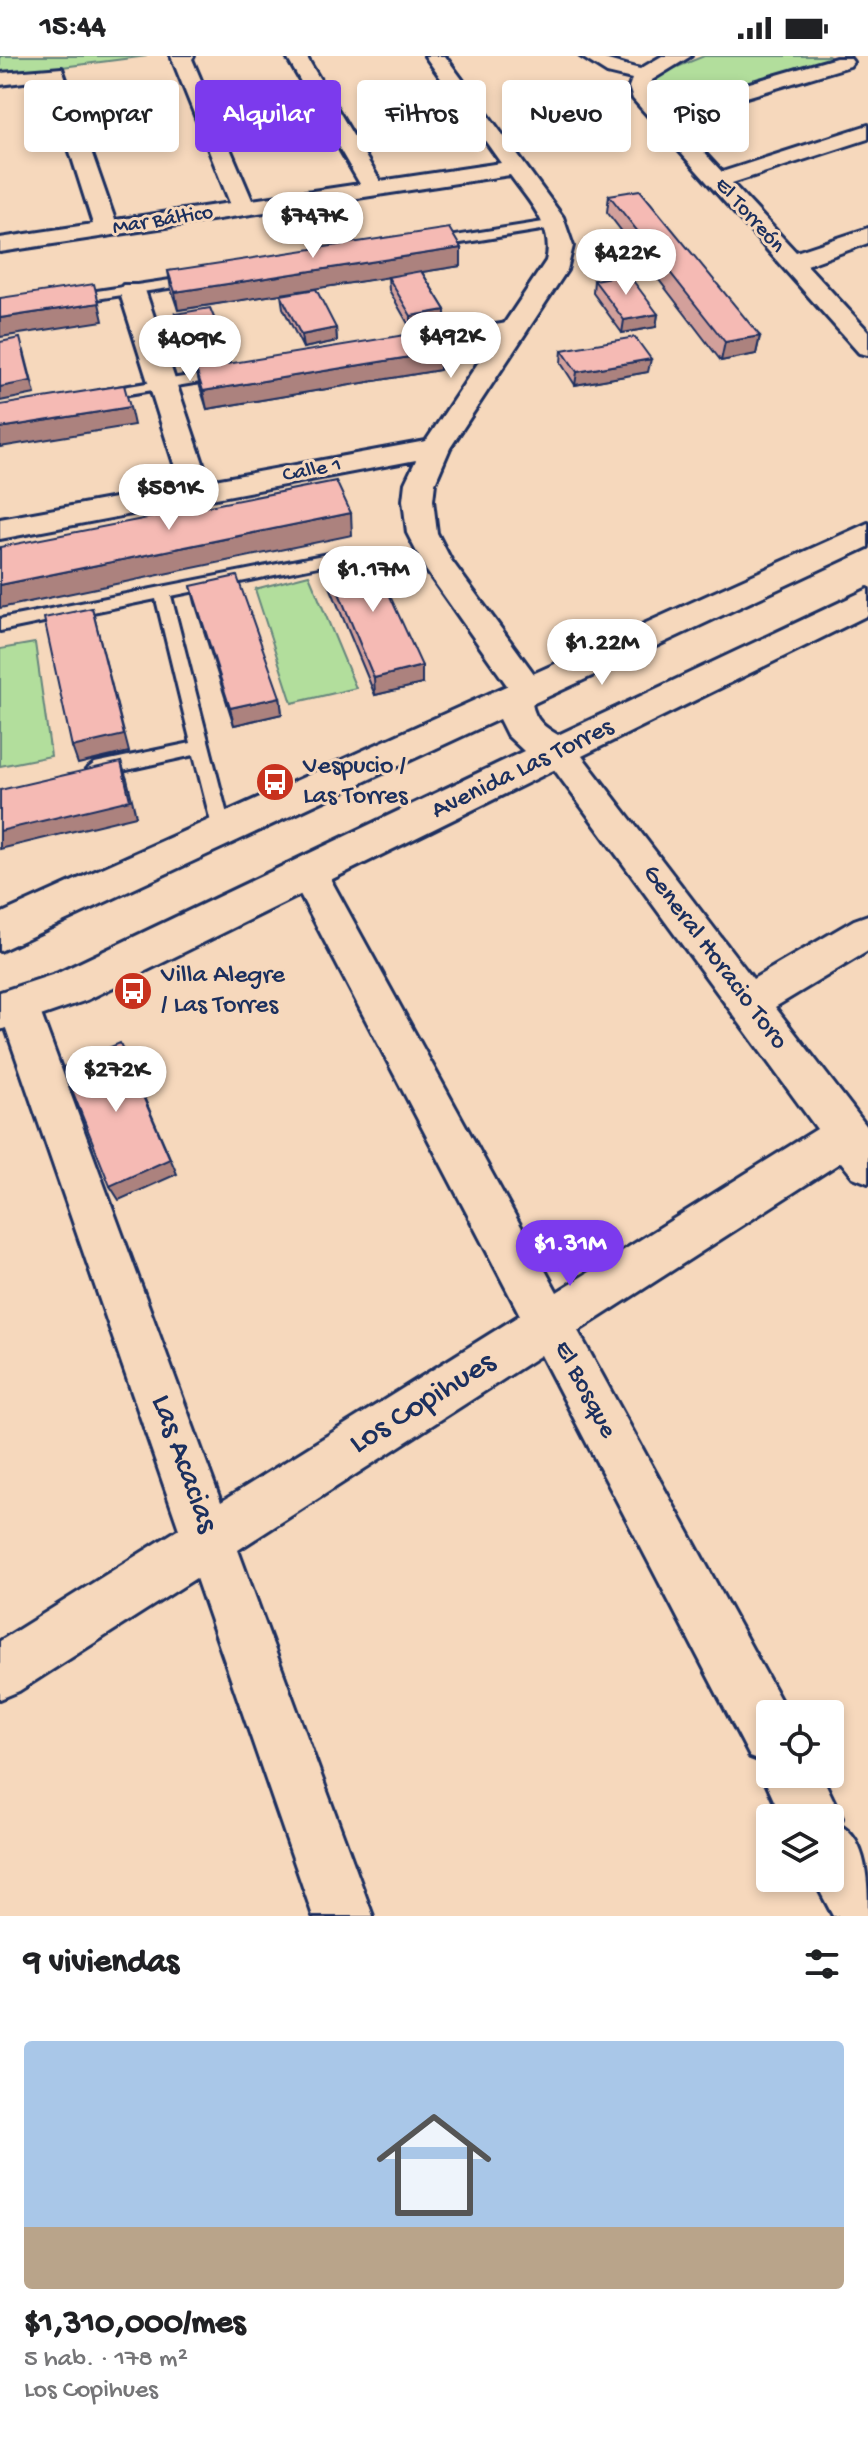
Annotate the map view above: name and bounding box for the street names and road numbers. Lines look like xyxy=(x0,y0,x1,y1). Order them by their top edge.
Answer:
street label: El Torreón xyxy=(708,173,790,259)
street label: Mar Báltico xyxy=(111,200,215,242)
street label: Calle 1 xyxy=(280,453,344,489)
street label: Avenida Las Torres xyxy=(427,712,620,827)
street label: General Horacio Toro xyxy=(634,859,794,1057)
street label: El Bosque xyxy=(546,1336,623,1444)
street label: Los Copihues xyxy=(343,1344,504,1464)
street label: Las Acacias xyxy=(141,1390,226,1539)

